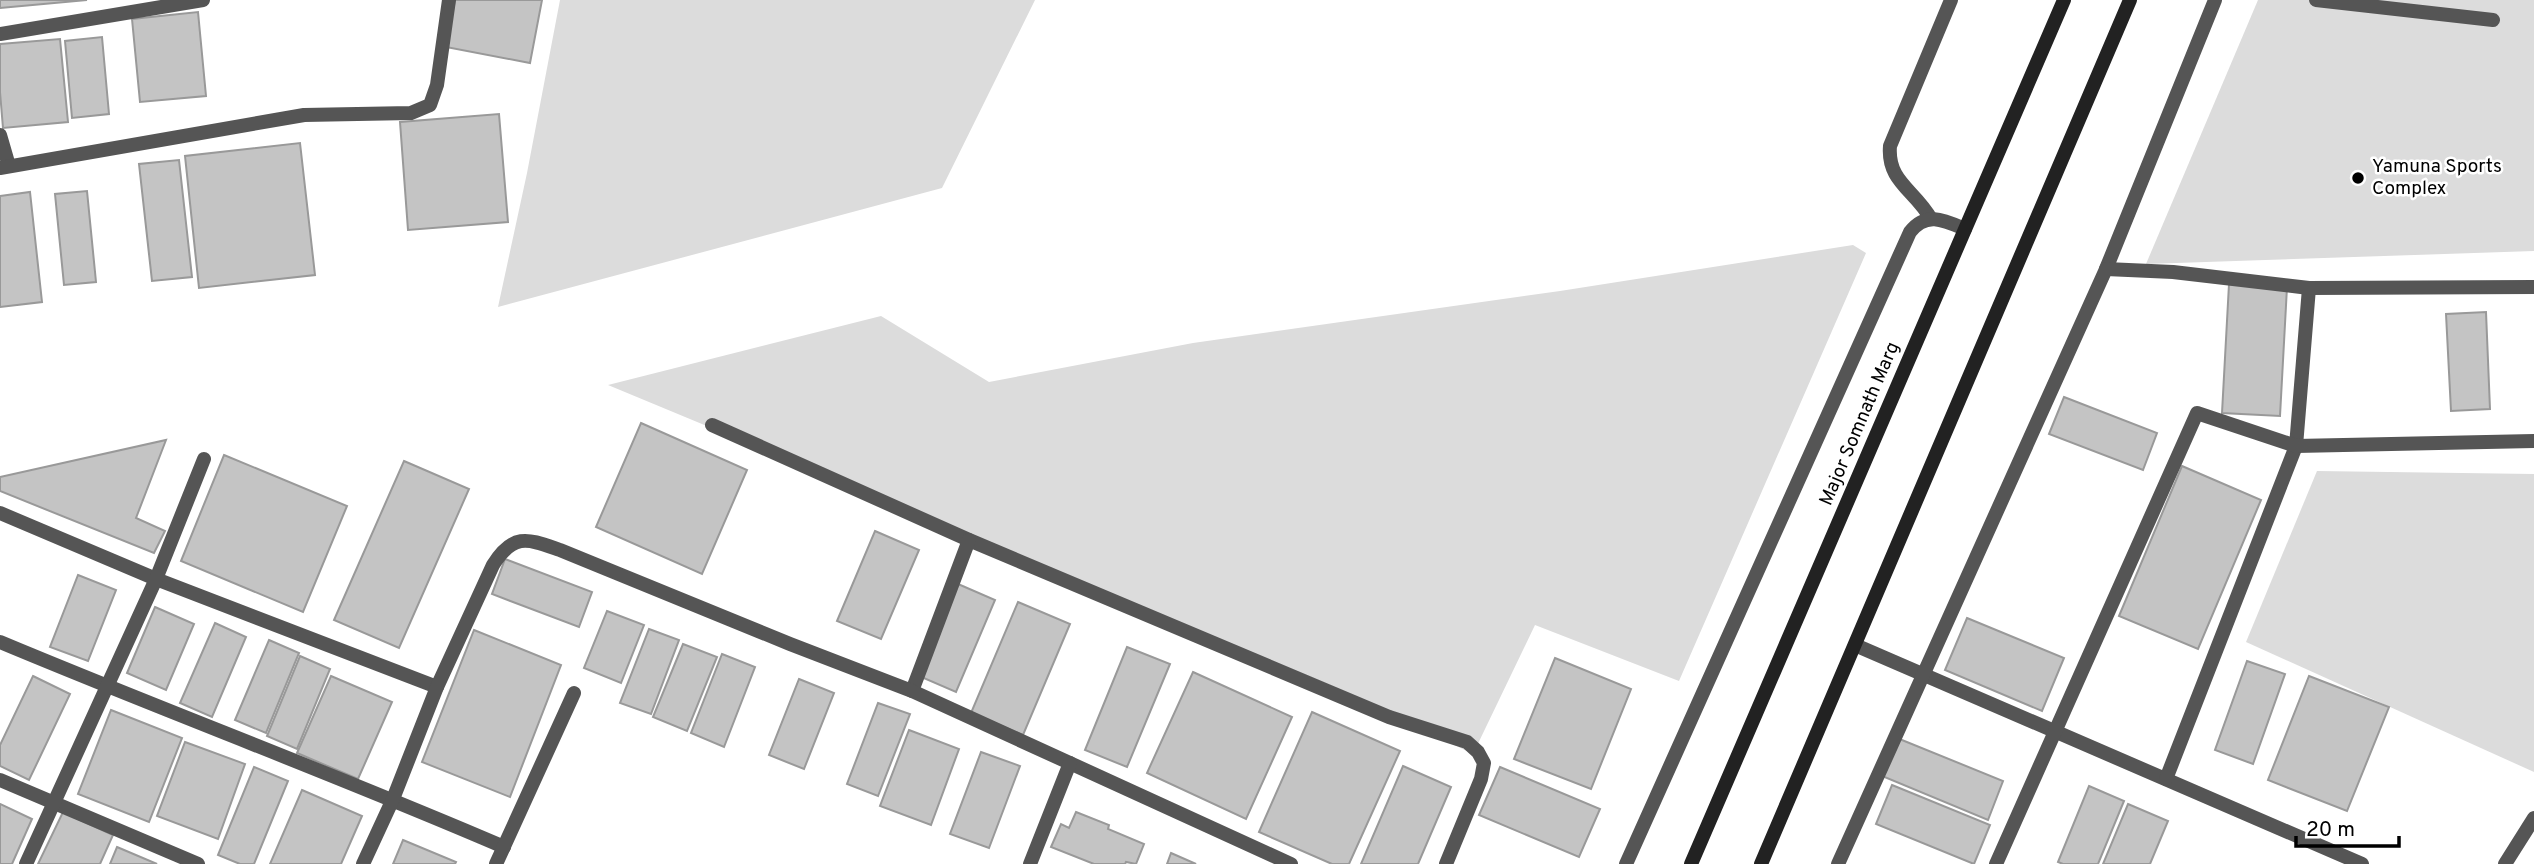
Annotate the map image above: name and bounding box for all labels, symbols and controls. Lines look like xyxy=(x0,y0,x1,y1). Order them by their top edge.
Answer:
place label: Yamuna Sports Complex xyxy=(2372,155,2502,201)
marker: Yamuna Sports Complex xyxy=(2350,170,2366,186)
street label: Major Somnath Marg xyxy=(1815,339,1905,509)
scale bar xyxy=(2296,804,2399,848)
text: 20 m xyxy=(2306,817,2355,844)

